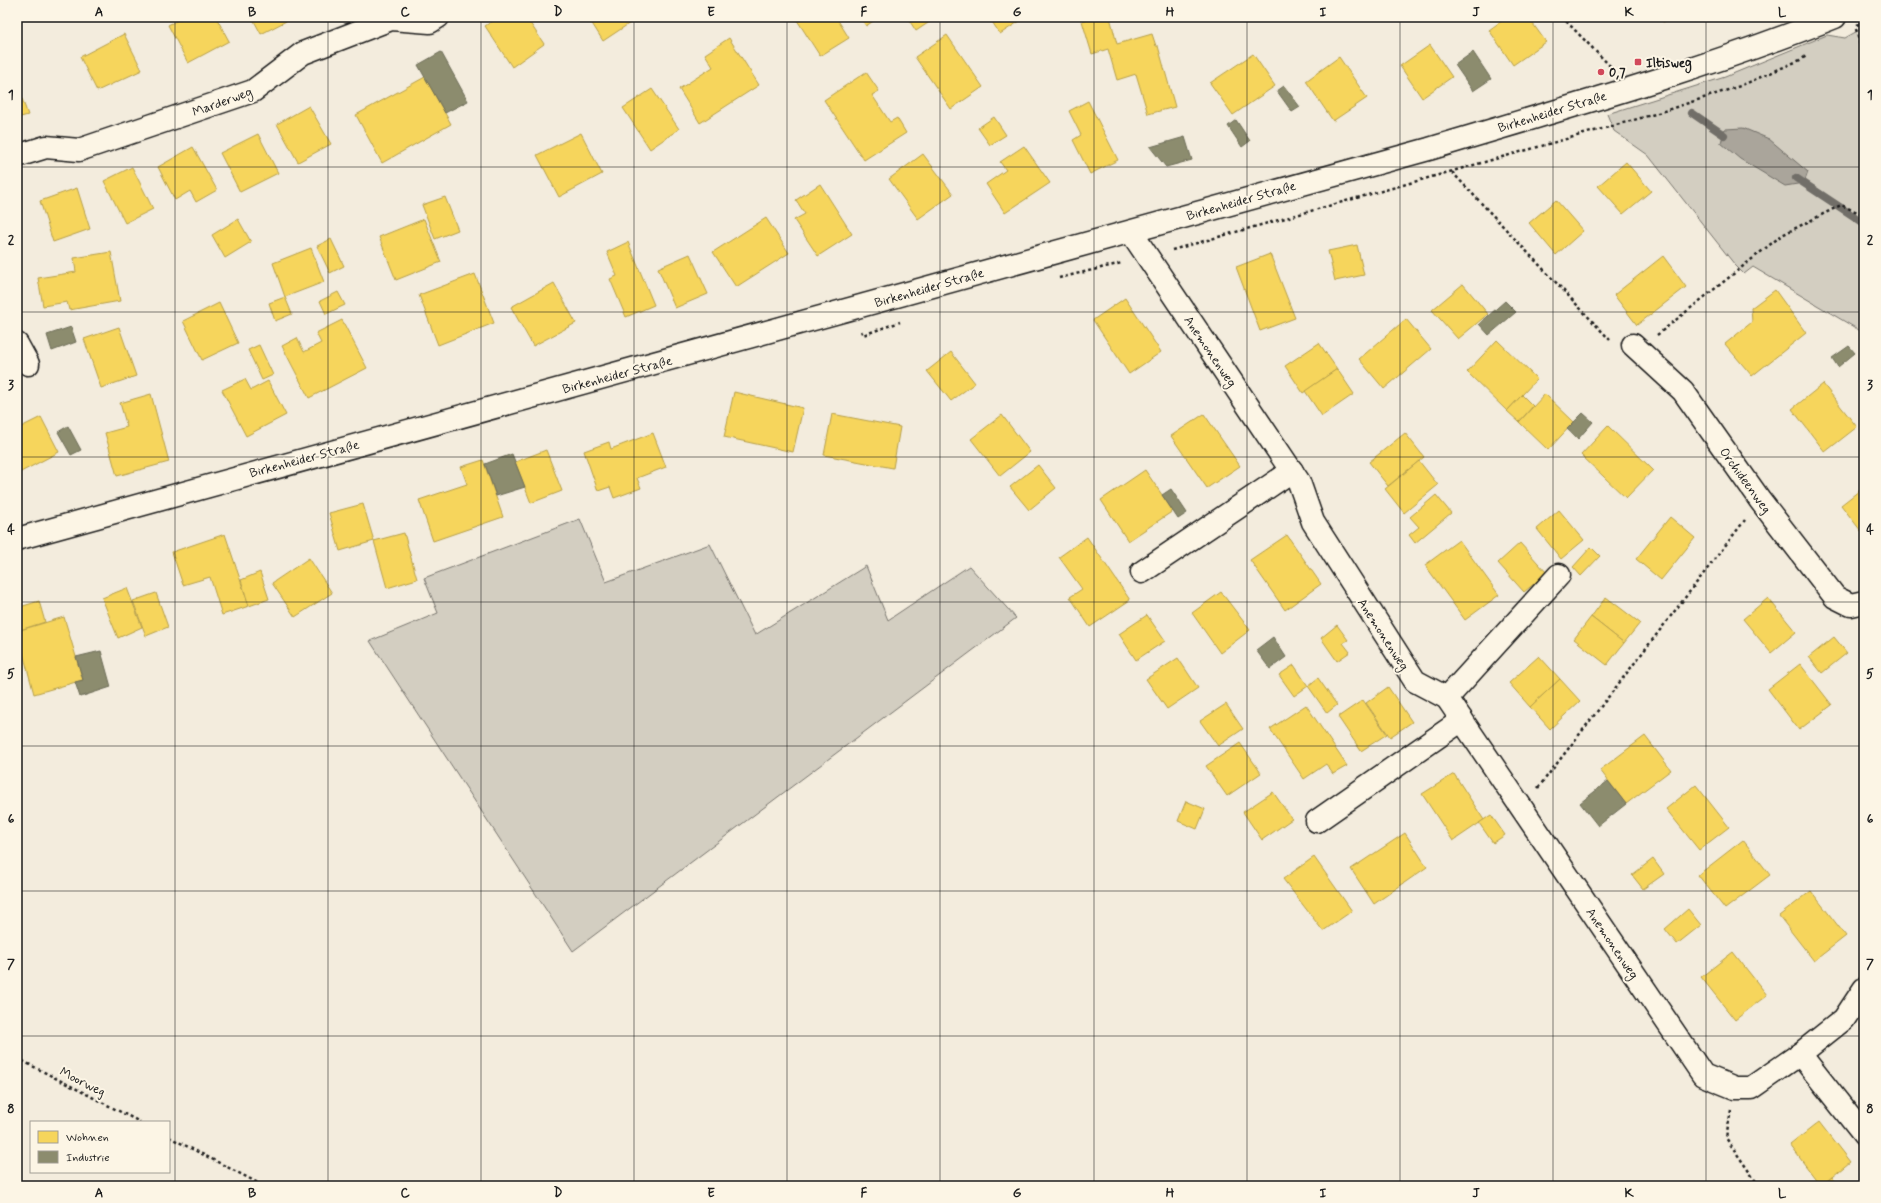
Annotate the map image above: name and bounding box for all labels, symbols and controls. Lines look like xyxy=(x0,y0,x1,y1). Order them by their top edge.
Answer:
text: A xyxy=(95,4,103,21)
text: B xyxy=(248,4,257,21)
text: C xyxy=(400,4,410,21)
text: D xyxy=(554,4,563,21)
text: E xyxy=(707,4,715,21)
text: F xyxy=(861,4,868,21)
text: G xyxy=(1013,4,1022,21)
text: H xyxy=(1166,4,1175,21)
text: I xyxy=(1320,4,1327,21)
text: J xyxy=(1472,4,1480,21)
text: K xyxy=(1624,4,1634,21)
text: L xyxy=(1778,4,1787,21)
place label: Iltisweg xyxy=(1646,55,1692,74)
marker: Iltisweg xyxy=(1633,57,1643,67)
place label: 0,7 xyxy=(1609,65,1626,82)
marker: 0,7 xyxy=(1596,67,1606,77)
street label: Marderweg xyxy=(190,84,255,122)
text: 1 xyxy=(8,87,14,104)
text: 1 xyxy=(1867,87,1873,104)
street label: Birkenheider Straße xyxy=(1496,88,1609,137)
street label: Birkenheider Straße xyxy=(1185,178,1298,225)
text: 2 xyxy=(8,232,15,249)
text: 2 xyxy=(1867,232,1874,249)
street label: Birkenheider Straße xyxy=(873,265,986,312)
street label: Anemonenweg xyxy=(1179,313,1240,392)
street label: Birkenheider Straße xyxy=(561,353,674,398)
text: 3 xyxy=(8,377,14,394)
text: 3 xyxy=(1867,377,1873,394)
street label: Birkenheider Straße xyxy=(248,437,361,482)
street label: Orchideenweg xyxy=(1715,445,1774,517)
text: 4 xyxy=(7,522,15,539)
text: 4 xyxy=(1866,522,1874,539)
street label: Anemonenweg xyxy=(1352,596,1413,675)
text: 5 xyxy=(7,666,15,683)
text: 5 xyxy=(1866,666,1874,683)
text: 6 xyxy=(8,811,15,828)
text: 6 xyxy=(1867,811,1874,828)
street label: Anemonenweg xyxy=(1581,905,1642,984)
text: 7 xyxy=(7,956,15,973)
text: 7 xyxy=(1866,956,1874,973)
street label: Moorweg xyxy=(56,1064,108,1101)
text: 8 xyxy=(7,1101,15,1118)
text: 8 xyxy=(1866,1101,1874,1118)
legend xyxy=(30,1121,170,1173)
text: Wohnen xyxy=(66,1130,109,1146)
text: Industrie xyxy=(66,1150,110,1166)
text: A xyxy=(95,1185,103,1202)
text: B xyxy=(248,1185,257,1202)
text: C xyxy=(400,1185,410,1202)
text: D xyxy=(554,1185,563,1202)
text: E xyxy=(707,1185,715,1202)
text: F xyxy=(861,1185,868,1202)
text: G xyxy=(1013,1185,1022,1202)
text: H xyxy=(1166,1185,1175,1202)
text: I xyxy=(1320,1185,1327,1202)
text: J xyxy=(1472,1185,1480,1202)
text: K xyxy=(1624,1185,1634,1202)
text: L xyxy=(1778,1185,1787,1202)

